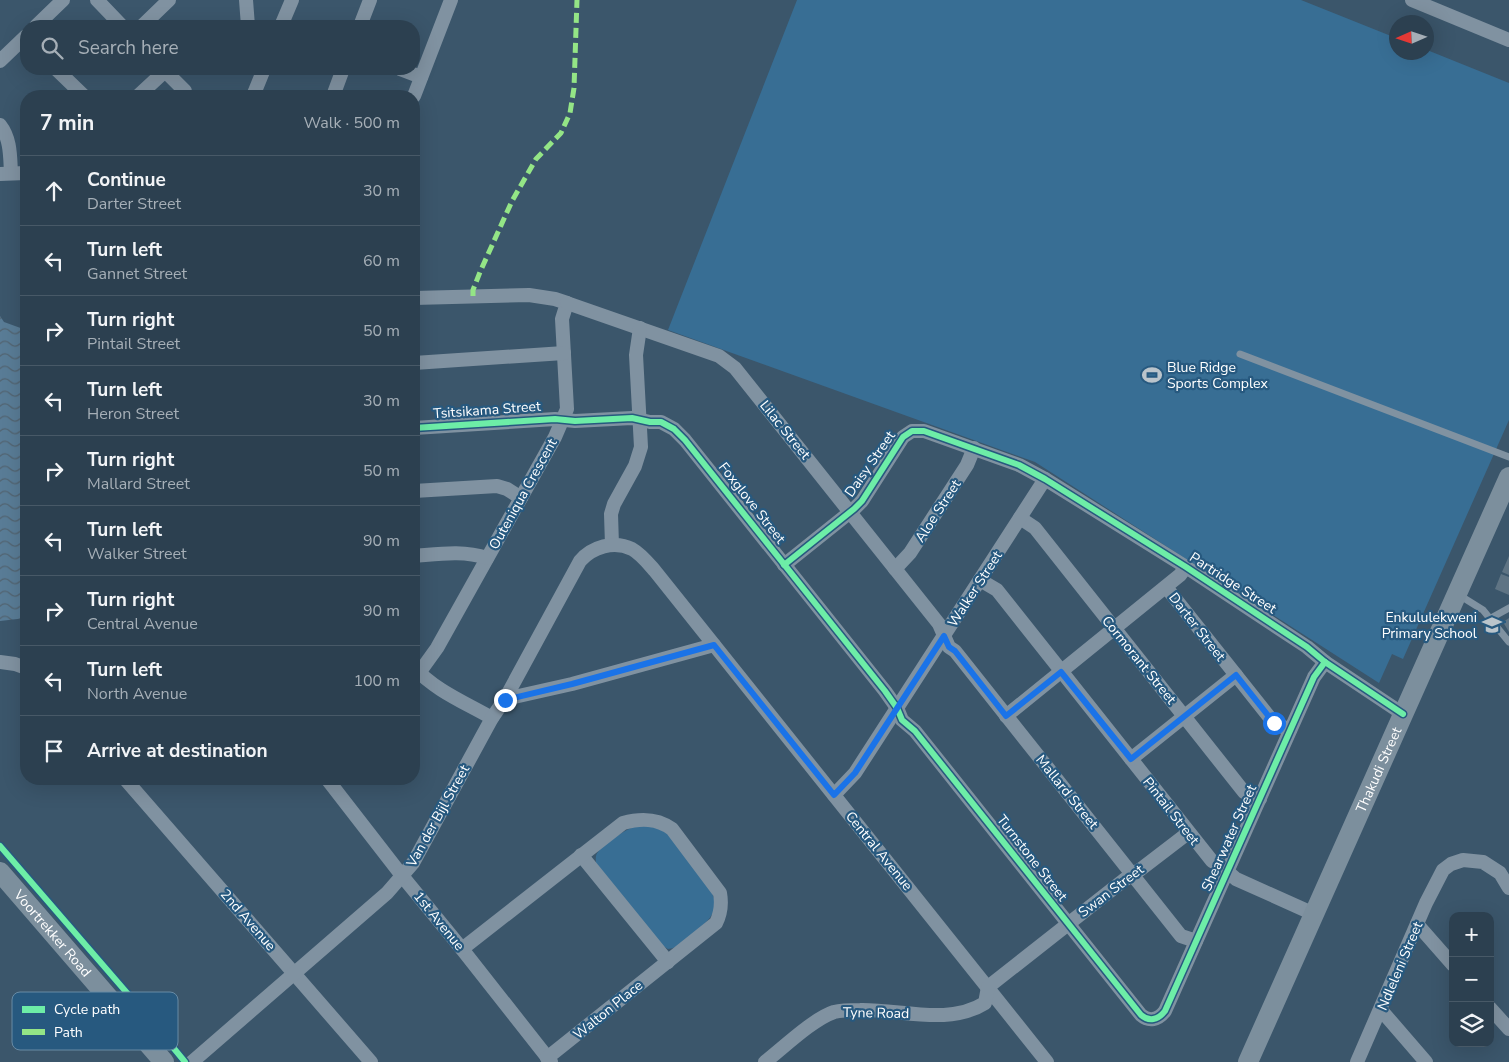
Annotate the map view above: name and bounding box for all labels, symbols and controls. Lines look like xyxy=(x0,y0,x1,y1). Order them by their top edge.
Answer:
north arrow xyxy=(1389,15,1434,60)
search box xyxy=(20,20,420,75)
icon: search xyxy=(38,34,66,62)
text: Search here xyxy=(78,35,179,61)
text: 7 min xyxy=(40,109,94,137)
text: Walk · 500 m xyxy=(304,112,400,134)
text: Continue xyxy=(87,167,166,193)
icon: ahead xyxy=(40,177,68,205)
text: 30 m xyxy=(363,180,400,202)
text: Darter Street xyxy=(87,193,181,215)
text: Turn left xyxy=(87,237,162,263)
icon: left xyxy=(40,247,68,275)
text: 60 m xyxy=(363,250,400,272)
text: Gannet Street xyxy=(87,263,187,285)
text: Turn right xyxy=(87,307,174,333)
icon: right xyxy=(40,317,68,345)
text: 50 m xyxy=(363,320,400,342)
text: Pintail Street xyxy=(87,333,180,355)
place label: Blue Ridge Sports Complex xyxy=(1167,358,1268,393)
sports icon: Blue Ridge Sports Complex xyxy=(1141,364,1163,386)
text: Turn left xyxy=(87,377,162,403)
icon: left xyxy=(40,387,68,415)
text: 30 m xyxy=(363,390,400,412)
street label: Tsitsikama Street xyxy=(433,397,542,423)
street label: Lilac Street xyxy=(755,397,815,464)
text: Heron Street xyxy=(87,403,179,425)
street label: Daisy Street xyxy=(840,427,900,501)
street label: Outeniqua Crescent xyxy=(485,435,561,553)
text: Turn right xyxy=(87,447,174,473)
icon: right xyxy=(40,457,68,485)
street label: Foxglove Street xyxy=(714,458,790,548)
text: 50 m xyxy=(363,460,400,482)
text: Mallard Street xyxy=(87,473,190,495)
street label: Aloe Street xyxy=(911,476,965,546)
text: Turn left xyxy=(87,517,162,543)
icon: left xyxy=(40,527,68,555)
text: 90 m xyxy=(363,530,400,552)
text: Walker Street xyxy=(87,543,187,565)
street label: Walker Street xyxy=(943,547,1007,631)
street label: Partridge Street xyxy=(1186,548,1280,618)
text: Turn right xyxy=(87,587,174,613)
street label: Darter Street xyxy=(1164,589,1230,665)
icon: right xyxy=(40,597,68,625)
text: 90 m xyxy=(363,600,400,622)
place label: Enkululekweni Primary School xyxy=(1382,608,1478,643)
street label: Cormorant Street xyxy=(1097,612,1181,708)
text: Central Avenue xyxy=(87,613,198,635)
school or university icon: Enkululekweni Primary School xyxy=(1481,614,1503,636)
text: Turn left xyxy=(87,657,162,683)
icon: left xyxy=(40,667,68,695)
text: 100 m xyxy=(353,670,400,692)
text: North Avenue xyxy=(87,683,187,705)
route end xyxy=(494,689,517,712)
route start xyxy=(1263,712,1286,735)
street label: Thakudi Street xyxy=(1351,724,1406,816)
icon: arrive xyxy=(40,737,68,765)
text: Arrive at destination xyxy=(87,738,268,764)
street label: Mallard Street xyxy=(1031,751,1103,833)
street label: Van der Bijl Street xyxy=(402,761,474,871)
street label: Pintail Street xyxy=(1138,773,1204,849)
street label: Shearwater Street xyxy=(1197,782,1261,894)
street label: Central Avenue xyxy=(841,807,917,895)
street label: Turnstone Street xyxy=(992,811,1072,905)
street label: Swan Street xyxy=(1074,860,1148,922)
street label: Voortrekker Road xyxy=(9,885,96,981)
street label: 2nd Avenue xyxy=(216,885,280,955)
street label: 1st Avenue xyxy=(409,887,469,955)
map controls xyxy=(1449,912,1494,1047)
button: + xyxy=(1449,912,1494,957)
street label: Ndleleni Street xyxy=(1373,919,1427,1013)
button: − xyxy=(1449,957,1494,1002)
street label: Walton Place xyxy=(569,976,647,1044)
legend xyxy=(12,992,178,1050)
text: Cycle path xyxy=(54,1000,120,1019)
button: layers xyxy=(1449,1002,1494,1047)
street label: Tyne Road xyxy=(843,1003,909,1023)
text: Path xyxy=(54,1023,83,1042)

